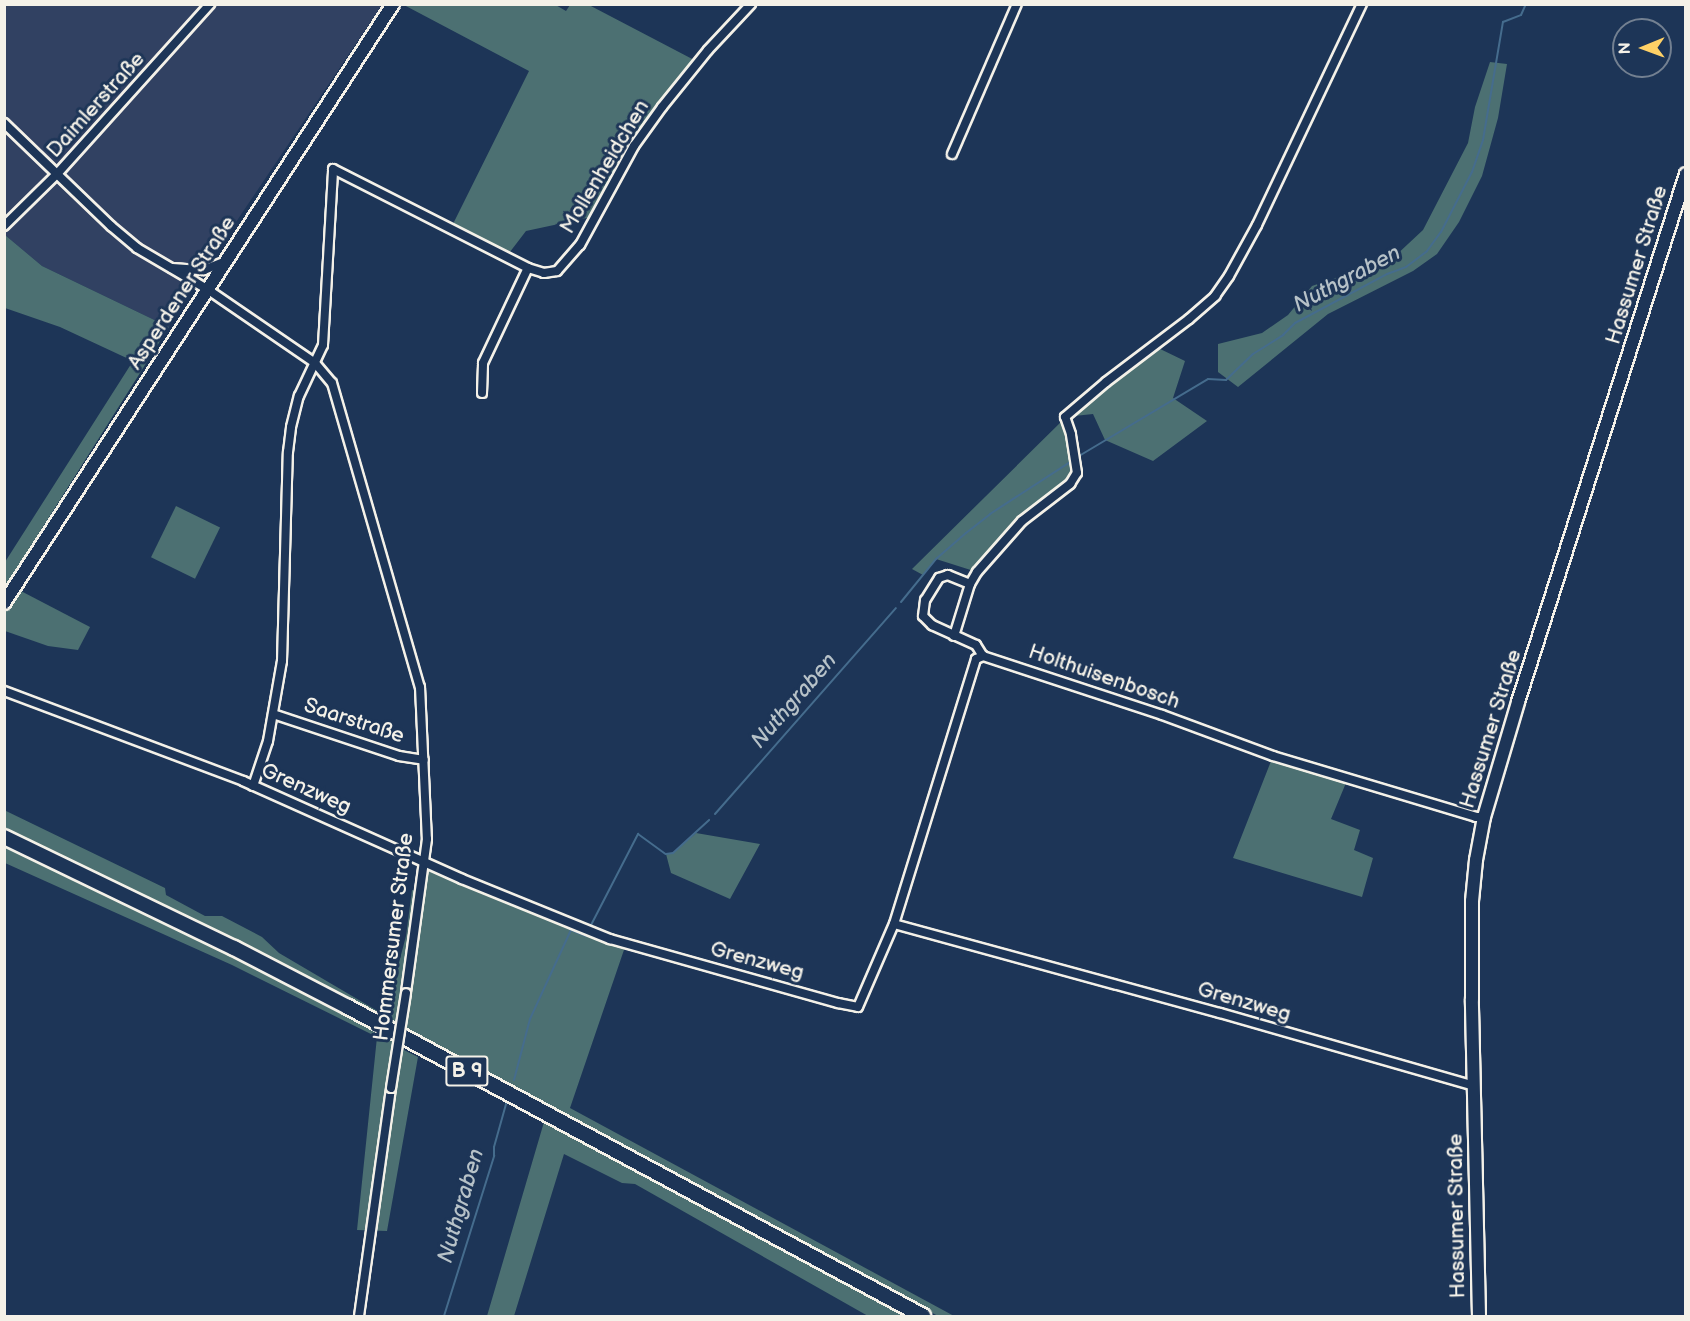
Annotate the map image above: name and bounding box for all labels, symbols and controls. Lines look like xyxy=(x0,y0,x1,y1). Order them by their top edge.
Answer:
north arrow xyxy=(1612,18,1672,78)
text: N xyxy=(1616,42,1635,54)
street label: Daimlerstraße xyxy=(42,47,150,163)
street label: Mollenheidchen xyxy=(555,96,655,238)
street label: Hassumer Straße xyxy=(1601,182,1673,348)
street label: Asperdener Straße xyxy=(123,211,241,375)
water label: Nuthgraben xyxy=(1289,240,1405,318)
street label: Holthuisenbosch xyxy=(1025,639,1183,715)
street label: Hassumer Straße xyxy=(1455,646,1527,812)
water label: Nuthgraben xyxy=(745,648,843,754)
street label: Saarstraße xyxy=(301,693,407,749)
street label: Grenzweg xyxy=(257,758,355,820)
street label: Hommersumer Straße xyxy=(369,831,419,1043)
street label: Grenzweg xyxy=(707,936,807,986)
street label: Grenzweg xyxy=(1195,977,1293,1027)
road number: B 9 xyxy=(444,1054,490,1088)
street label: Hassumer Straße xyxy=(1443,1133,1471,1299)
water label: Nuthgraben xyxy=(432,1146,490,1266)

